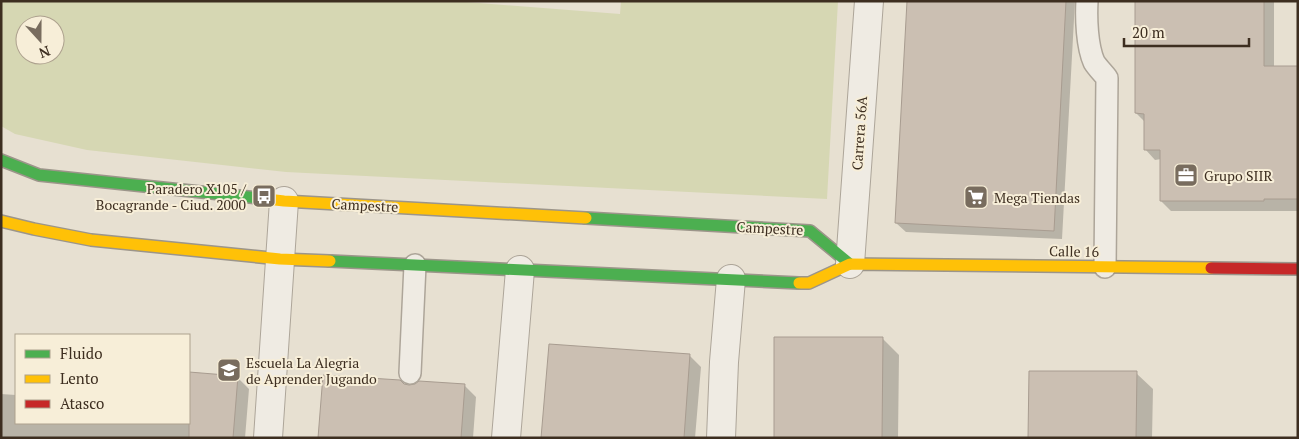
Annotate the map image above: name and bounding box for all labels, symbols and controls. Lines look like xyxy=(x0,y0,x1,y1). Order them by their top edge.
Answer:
north arrow xyxy=(15,15,65,65)
scale bar xyxy=(1124,15,1249,47)
text: 20 m xyxy=(1132,22,1165,42)
text: N xyxy=(36,42,53,64)
street label: Carrera 56A xyxy=(847,95,871,171)
office icon: Grupo SIIR xyxy=(1173,162,1199,188)
place label: Grupo SIIR xyxy=(1204,166,1272,185)
place label: Paradero X105 / Bocagrande - Ciud. 2000 xyxy=(96,179,247,214)
bus stop icon: Paradero X105 / Bocagrande - Ciud. 2000 xyxy=(251,183,277,209)
supermarket icon: Mega Tiendas xyxy=(963,184,989,210)
place label: Mega Tiendas xyxy=(994,188,1080,207)
street label: Campestre xyxy=(331,194,399,216)
street label: Campestre xyxy=(736,217,804,239)
street label: Calle 16 xyxy=(1049,241,1100,261)
legend xyxy=(15,334,190,424)
text: Fluido xyxy=(60,343,102,363)
place label: Escuela La Alegria de Aprender Jugando xyxy=(246,353,377,388)
school or university icon: Escuela La Alegria de Aprender Jugando xyxy=(216,357,242,383)
text: Lento xyxy=(60,368,99,388)
text: Atasco xyxy=(60,393,104,413)

